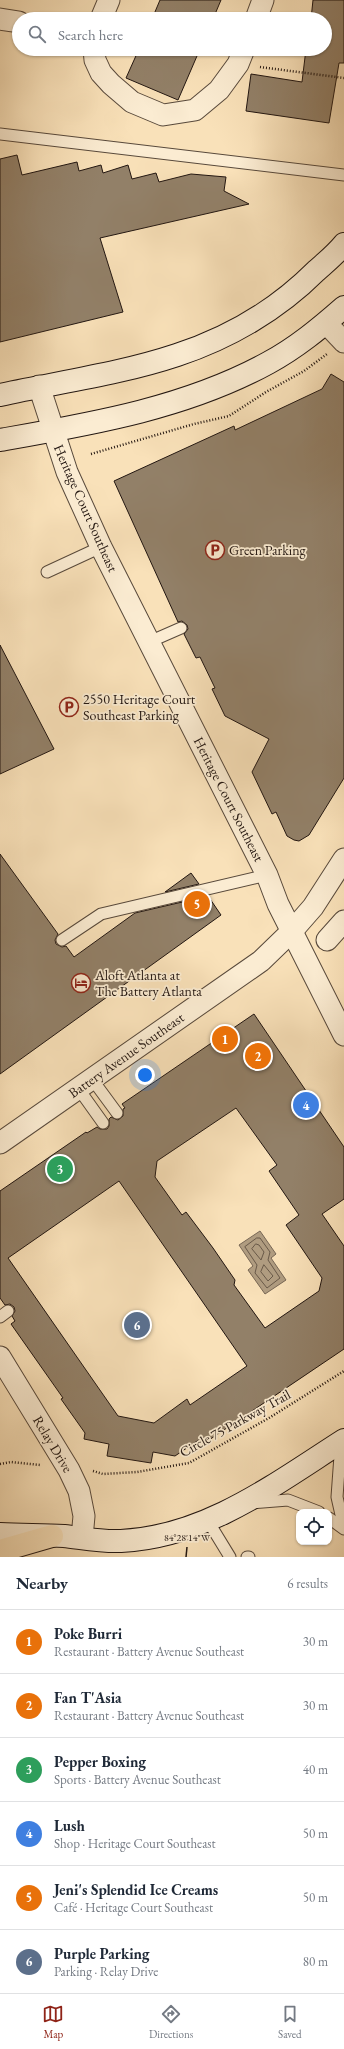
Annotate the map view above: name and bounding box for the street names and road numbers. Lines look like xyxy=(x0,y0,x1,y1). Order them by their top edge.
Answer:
street label: Heritage Court Southeast xyxy=(50,441,122,575)
street label: Heritage Court Southeast xyxy=(190,734,269,865)
street label: Battery Avenue Southeast xyxy=(65,1008,188,1102)
street label: Circle 75 Parkway Trail xyxy=(176,1385,294,1461)
street label: Relay Drive xyxy=(29,1412,77,1476)

